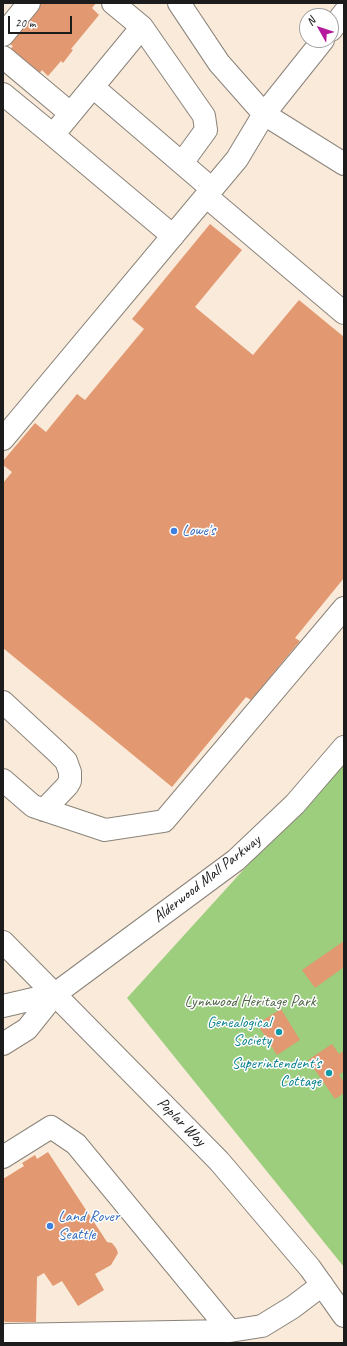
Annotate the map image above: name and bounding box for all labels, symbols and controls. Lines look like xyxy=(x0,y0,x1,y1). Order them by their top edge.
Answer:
scale bar xyxy=(10,8,74,34)
north arrow xyxy=(299,8,339,48)
text: N xyxy=(303,14,318,28)
text: 20 m xyxy=(15,15,35,31)
place label: Lowe's xyxy=(182,521,215,541)
marker: Lowe's xyxy=(169,526,179,536)
street label: Alderwood Mall Parkway xyxy=(149,831,265,927)
park label: Lynnwood Heritage Park xyxy=(184,992,316,1012)
place label: Genealogical Society xyxy=(207,1013,271,1051)
marker: Genealogical Society xyxy=(274,1027,284,1037)
place label: Superintendent's Cottage xyxy=(231,1054,321,1092)
marker: Superintendent's Cottage xyxy=(324,1068,334,1078)
street label: Poplar Way xyxy=(153,1094,209,1150)
place label: Land Rover Seattle xyxy=(58,1207,120,1245)
marker: Land Rover Seattle xyxy=(45,1221,55,1231)

